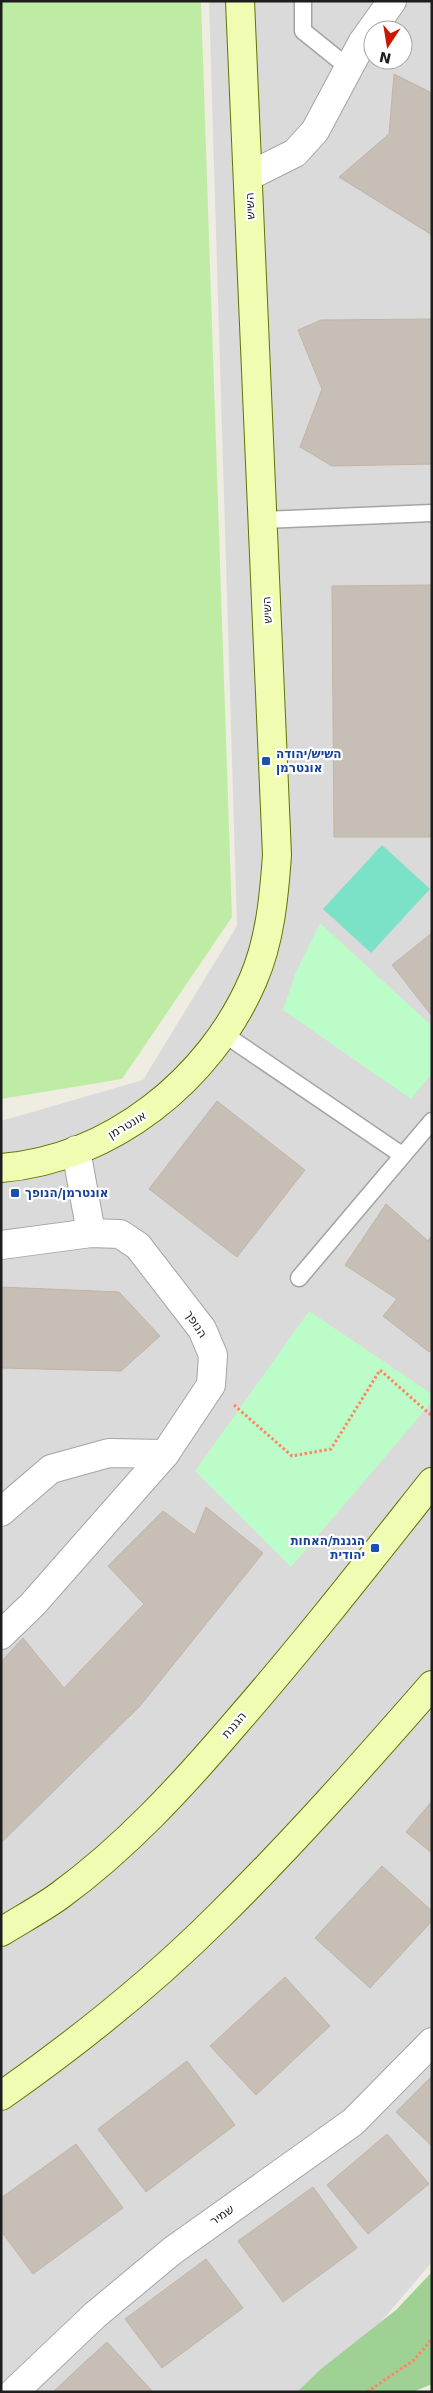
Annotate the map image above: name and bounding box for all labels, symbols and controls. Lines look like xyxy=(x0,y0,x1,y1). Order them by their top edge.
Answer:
north arrow xyxy=(363,20,413,70)
text: N xyxy=(378,49,393,67)
street label: השיש xyxy=(243,192,257,220)
street label: השיש xyxy=(259,596,275,624)
place label: השיש/יהודה אונטרמן xyxy=(276,747,342,775)
marker: השיש/יהודה אונטרמן xyxy=(260,755,272,767)
street label: אונטרמן xyxy=(105,1108,149,1142)
place label: אונטרמן/הנופך xyxy=(25,1186,108,1200)
marker: אונטרמן/הנופך xyxy=(9,1187,21,1199)
street label: הנופך xyxy=(182,1308,210,1340)
place label: הגננת/האחות יהודית xyxy=(290,1534,365,1562)
marker: הגננת/האחות יהודית xyxy=(369,1542,381,1554)
street label: הגננת xyxy=(219,1709,249,1741)
street label: שמיר xyxy=(207,2202,237,2228)

